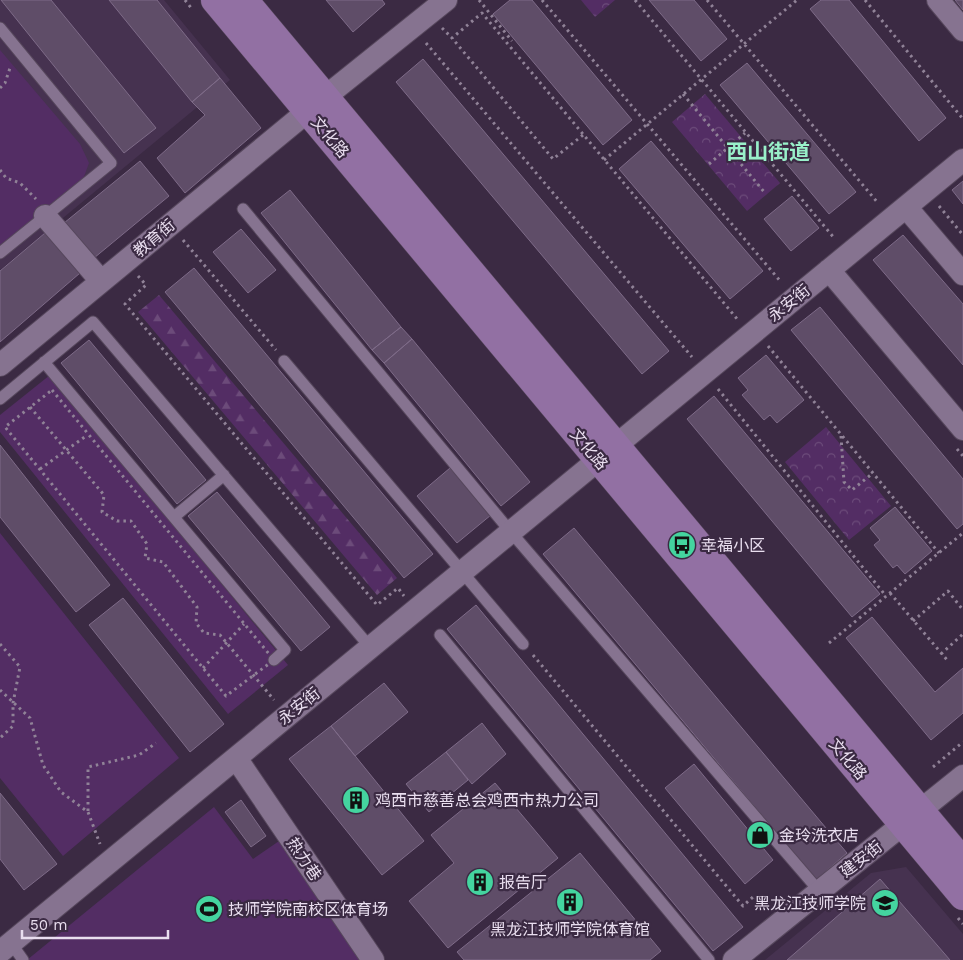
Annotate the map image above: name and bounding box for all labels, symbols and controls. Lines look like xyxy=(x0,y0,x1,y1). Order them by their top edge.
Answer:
street label: 文化路 xyxy=(307,113,353,161)
district label: 西山街道 xyxy=(726,139,810,164)
street label: 教育街 xyxy=(130,215,178,261)
street label: 永安街 xyxy=(764,281,814,325)
street label: 文化路 xyxy=(566,425,612,473)
bus stop icon: 幸福小区 xyxy=(667,530,697,560)
place label: 幸福小区 xyxy=(701,536,765,555)
street label: 永安街 xyxy=(274,684,324,728)
street label: 文化路 xyxy=(825,735,871,783)
building icon: 鸡西市慈善总会鸡西市热力公司 xyxy=(341,785,371,815)
place label: 鸡西市慈善总会鸡西市热力公司 xyxy=(375,791,599,810)
shop icon: 金玲洗衣店 xyxy=(745,820,775,850)
place label: 金玲洗衣店 xyxy=(779,826,859,845)
street label: 热力巷 xyxy=(283,834,325,884)
street label: 建安街 xyxy=(836,837,886,881)
building icon: 报告厅 xyxy=(465,867,495,897)
place label: 报告厅 xyxy=(499,873,547,892)
building icon: 黑龙江技师学院体育馆 xyxy=(555,887,585,917)
school or university icon: 黑龙江技师学院 xyxy=(870,888,900,918)
sports icon: 技师学院南校区体育场 xyxy=(194,894,224,924)
place label: 黑龙江技师学院 xyxy=(754,894,866,913)
place label: 技师学院南校区体育场 xyxy=(228,900,388,919)
scale bar xyxy=(22,908,169,940)
text: 50 m xyxy=(30,916,67,934)
place label: 黑龙江技师学院体育馆 xyxy=(490,920,650,939)

